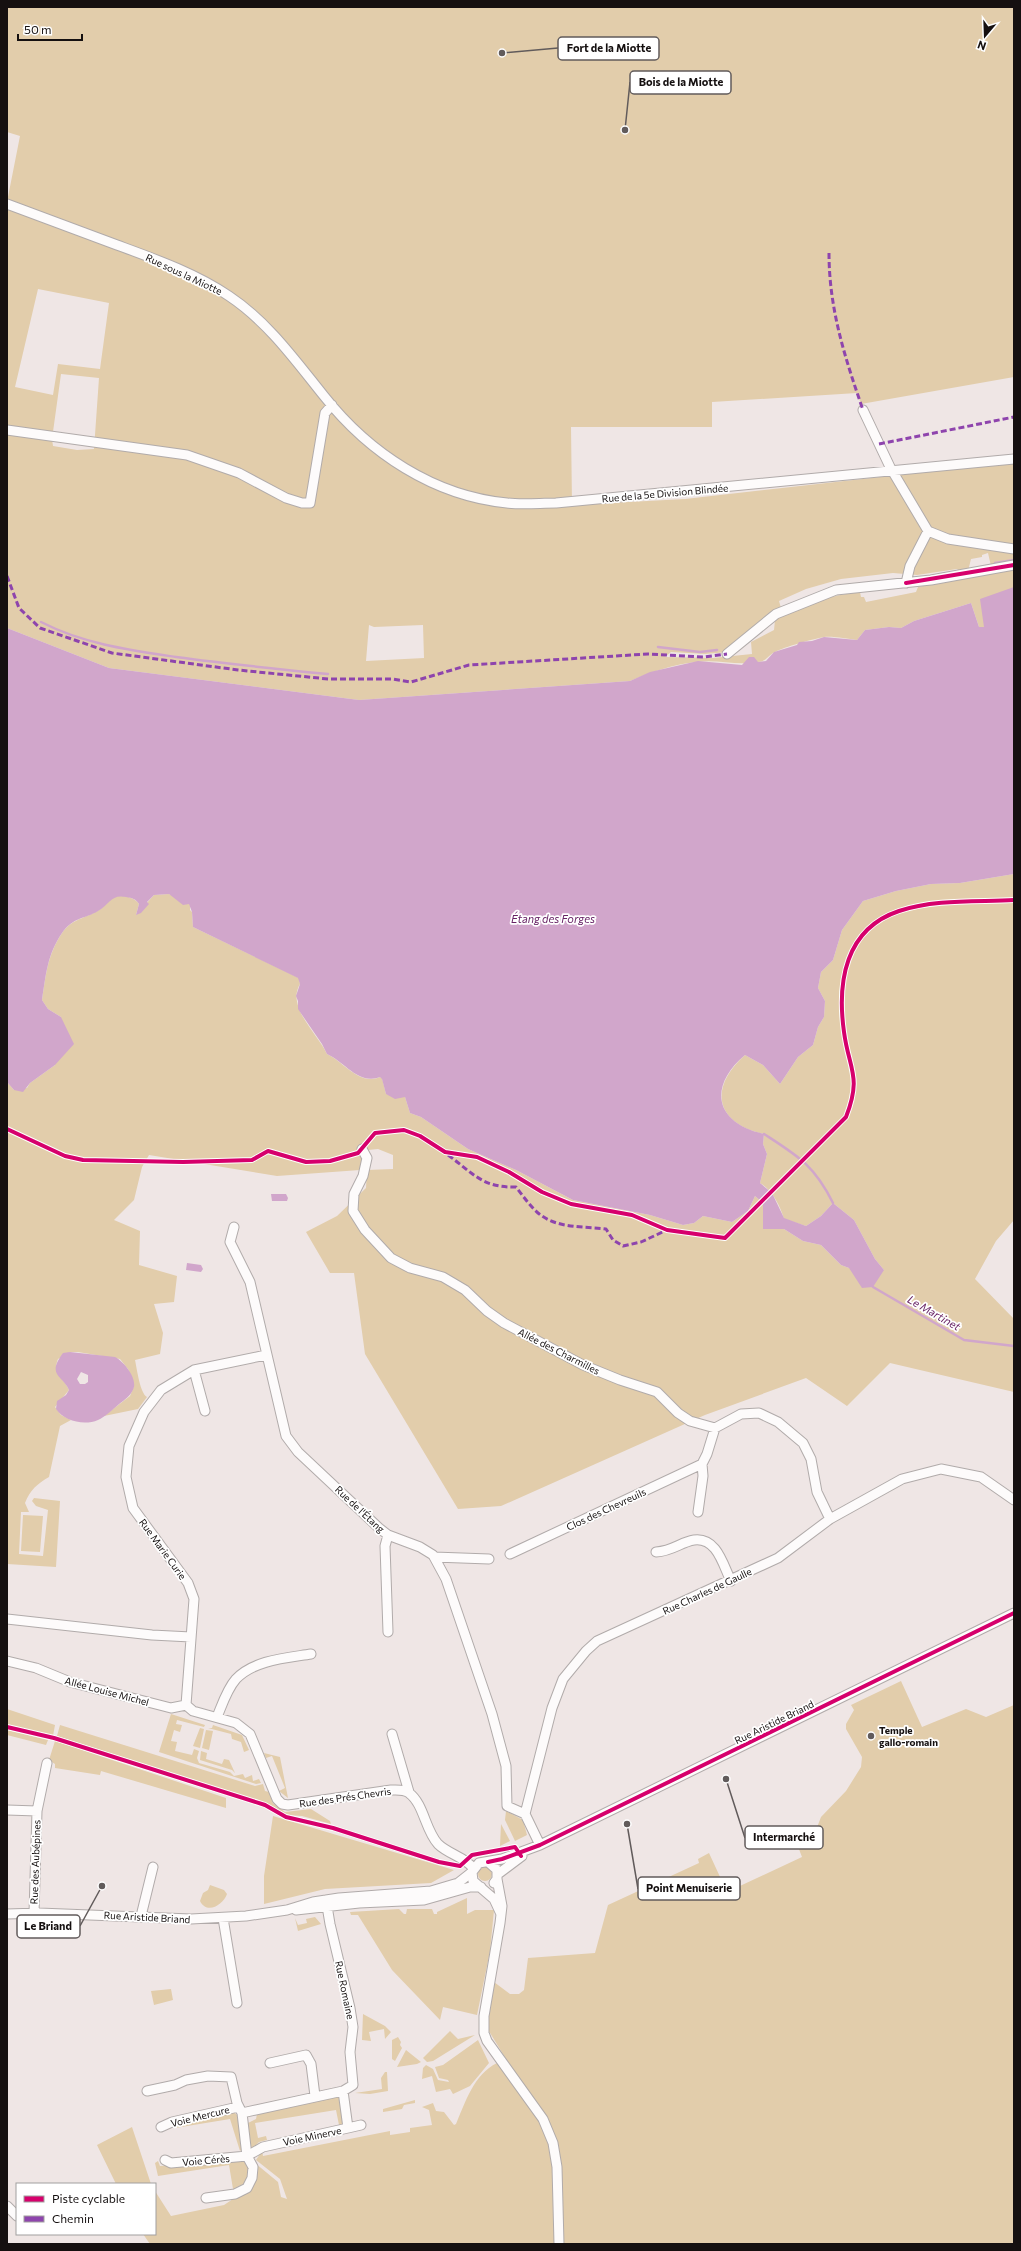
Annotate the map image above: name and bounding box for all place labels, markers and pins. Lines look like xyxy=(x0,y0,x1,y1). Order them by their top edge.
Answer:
callout: Fort de la Miotte xyxy=(558,37,659,60)
callout: Bois de la Miotte xyxy=(630,71,731,94)
place label: Temple gallo-romain xyxy=(879,1724,938,1748)
marker: Temple gallo-romain xyxy=(866,1731,876,1741)
callout: Intermarché xyxy=(745,1826,823,1849)
callout: Point Menuiserie xyxy=(638,1877,740,1900)
callout: Le Briand xyxy=(17,1915,80,1938)

